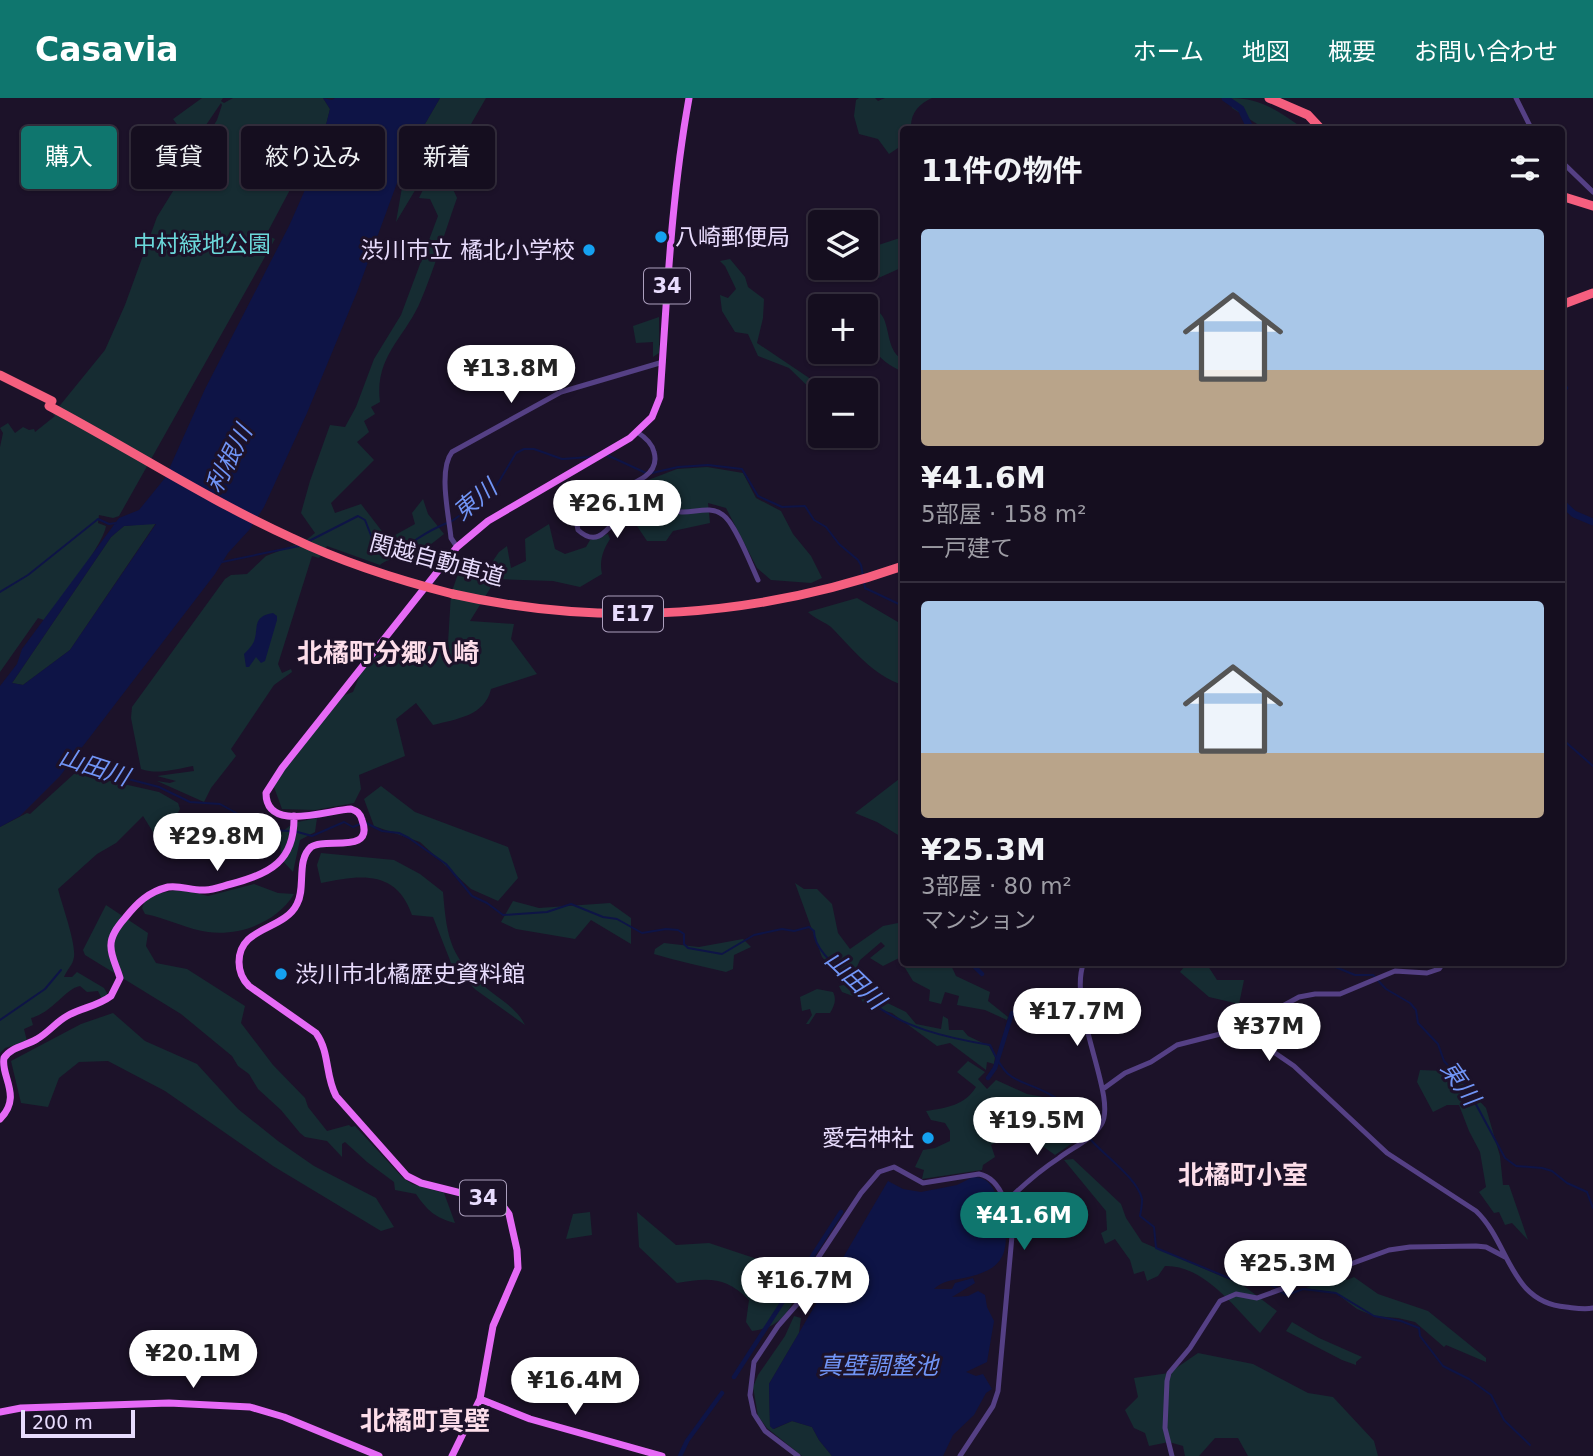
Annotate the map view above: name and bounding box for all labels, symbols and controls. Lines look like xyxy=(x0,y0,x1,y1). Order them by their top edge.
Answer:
text: Casavia xyxy=(35,30,179,69)
text: ホーム xyxy=(1133,38,1204,66)
text: 地図 xyxy=(1242,38,1290,66)
text: 概要 xyxy=(1328,38,1376,66)
text: お問い合わせ xyxy=(1414,38,1558,66)
chip: 購入 xyxy=(21,126,117,189)
chip: 賃貸 xyxy=(131,126,227,189)
chip: 絞り込み xyxy=(241,126,385,189)
chip: 新着 xyxy=(399,126,495,189)
icon: filters xyxy=(1506,149,1544,187)
text: 11件の物件 xyxy=(921,153,1083,188)
map controls xyxy=(808,210,878,448)
button: layers xyxy=(808,210,878,280)
place label: 八崎郵便局 xyxy=(675,224,790,250)
marker: 八崎郵便局 xyxy=(653,229,669,245)
park label: 中村緑地公園 xyxy=(133,231,271,257)
place label: 渋川市立 橘北小学校 xyxy=(361,237,575,263)
marker: 渋川市立 橘北小学校 xyxy=(581,242,597,258)
road number: 34 xyxy=(644,268,690,304)
icon: home xyxy=(1170,274,1296,400)
button: + xyxy=(808,294,878,364)
pin: ¥13.8M xyxy=(454,345,568,405)
text: ¥13.8M xyxy=(463,355,559,381)
button: − xyxy=(808,378,878,448)
water label: 利根川 xyxy=(200,418,259,497)
text: ¥41.6M xyxy=(921,460,1046,495)
water label: 東川 xyxy=(448,472,505,526)
pin: ¥26.1M xyxy=(560,480,674,540)
text: ¥26.1M xyxy=(569,490,665,516)
text: 5部屋 · 158 m² xyxy=(921,501,1086,527)
street label: 関越自動車道 xyxy=(367,530,507,590)
text: 一戸建て xyxy=(921,535,1013,561)
road number: E17 xyxy=(603,596,663,632)
district label: 北橘町分郷八崎 xyxy=(297,638,479,668)
icon: home xyxy=(1170,646,1296,772)
water label: 山田川 xyxy=(55,743,135,792)
pin: ¥29.8M xyxy=(160,814,274,873)
text: ¥29.8M xyxy=(169,823,265,849)
text: ¥25.3M xyxy=(921,832,1046,867)
text: 3部屋 · 80 m² xyxy=(921,873,1072,899)
text: マンション xyxy=(921,907,1036,933)
water label: 山田川 xyxy=(819,945,893,1017)
place label: 渋川市北橘歴史資料館 xyxy=(295,961,525,987)
marker: 渋川市北橘歴史資料館 xyxy=(273,966,289,982)
pin: ¥17.7M xyxy=(1020,988,1134,1048)
text: ¥17.7M xyxy=(1029,998,1125,1024)
pin: ¥37M xyxy=(1228,1004,1310,1063)
text: ¥37M xyxy=(1234,1013,1304,1039)
water label: 東川 xyxy=(1435,1055,1487,1113)
pin: ¥19.5M xyxy=(980,1098,1094,1157)
text: ¥19.5M xyxy=(989,1107,1085,1133)
place label: 愛宕神社 xyxy=(822,1125,914,1151)
marker: 愛宕神社 xyxy=(920,1130,936,1146)
district label: 北橘町小室 xyxy=(1178,1160,1308,1190)
road number: 34 xyxy=(460,1180,506,1216)
pin: ¥41.6M xyxy=(967,1192,1081,1252)
text: ¥41.6M xyxy=(976,1202,1072,1228)
pin: ¥25.3M xyxy=(1231,1240,1345,1300)
text: ¥25.3M xyxy=(1240,1250,1336,1276)
pin: ¥16.7M xyxy=(748,1258,862,1317)
text: ¥16.7M xyxy=(757,1267,853,1293)
pin: ¥20.1M xyxy=(136,1330,250,1390)
text: ¥20.1M xyxy=(145,1340,241,1366)
water label: 真壁調整池 xyxy=(818,1352,940,1380)
pin: ¥16.4M xyxy=(518,1358,632,1417)
text: ¥16.4M xyxy=(527,1367,623,1393)
district label: 北橘町真壁 xyxy=(360,1406,490,1436)
scale bar xyxy=(21,1407,135,1439)
text: 200 m xyxy=(32,1411,93,1433)

